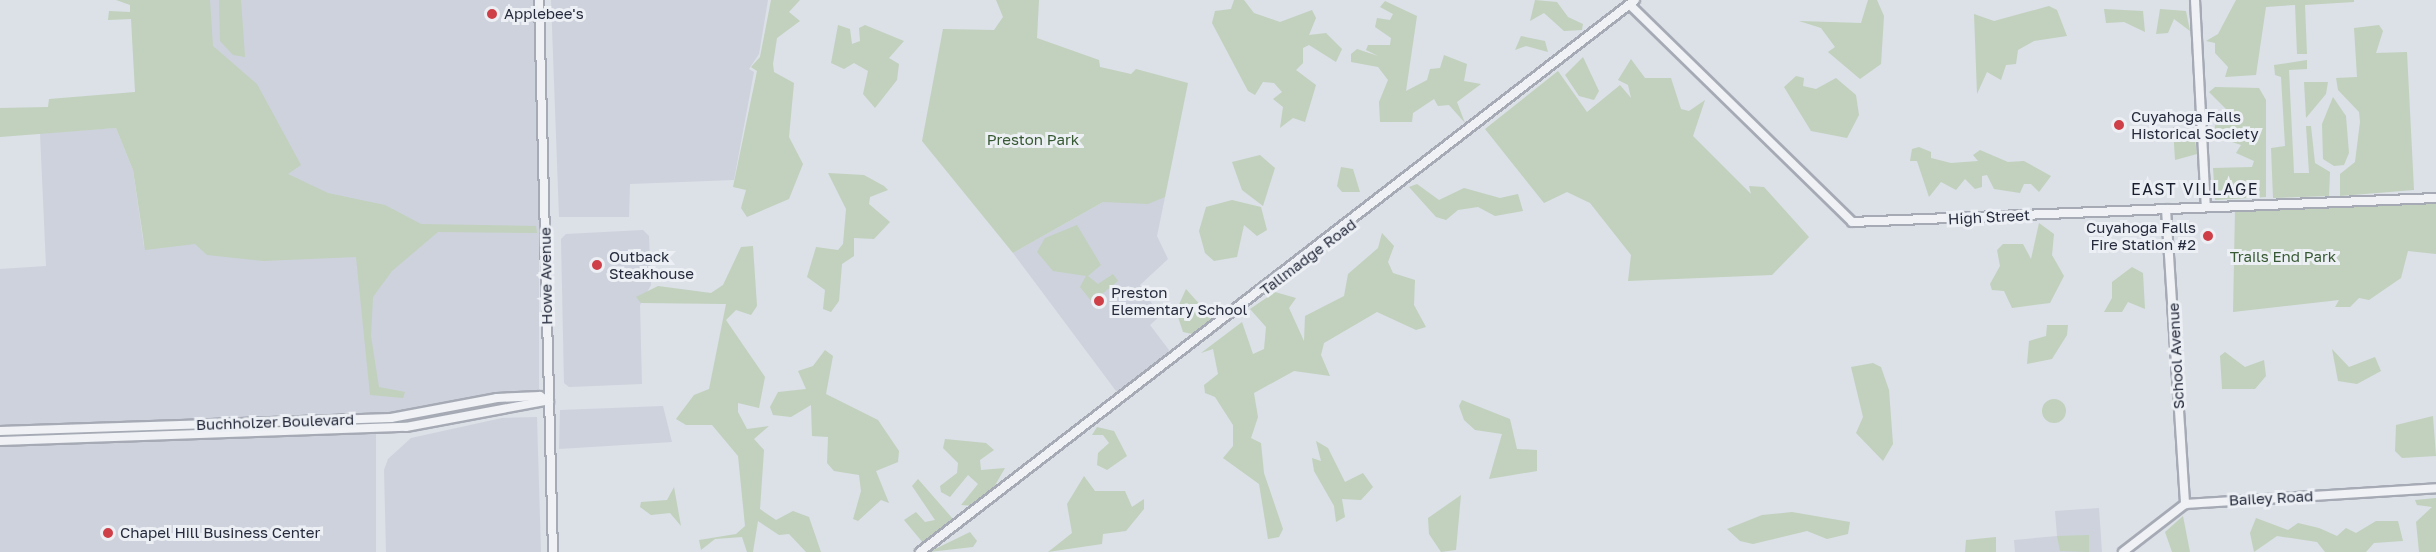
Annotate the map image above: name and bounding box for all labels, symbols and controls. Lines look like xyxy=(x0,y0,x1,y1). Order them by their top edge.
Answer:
place label: Applebee's xyxy=(504,5,584,23)
marker: Applebee's xyxy=(485,7,499,21)
place label: Cuyahoga Falls Historical Society xyxy=(2131,107,2259,142)
marker: Cuyahoga Falls Historical Society xyxy=(2112,118,2126,132)
park label: Preston Park xyxy=(987,131,1079,149)
district label: EAST VILLAGE xyxy=(2131,179,2259,199)
street label: High Street xyxy=(1948,206,2030,228)
street label: Tallmadge Road xyxy=(1256,215,1360,299)
place label: Cuyahoga Falls Fire Station #2 xyxy=(2086,218,2196,253)
street label: Howe Avenue xyxy=(536,227,556,325)
marker: Cuyahoga Falls Fire Station #2 xyxy=(2201,229,2215,243)
place label: Outback Steakhouse xyxy=(609,247,694,282)
park label: Trails End Park xyxy=(2230,248,2336,266)
marker: Outback Steakhouse xyxy=(590,258,604,272)
place label: Preston Elementary School xyxy=(1111,283,1247,318)
marker: Preston Elementary School xyxy=(1092,294,1106,308)
street label: School Avenue xyxy=(2164,302,2188,410)
street label: Buchholzer Boulevard xyxy=(196,410,354,434)
street label: Bailey Road xyxy=(2228,487,2314,509)
place label: Chapel Hill Business Center xyxy=(120,524,320,542)
marker: Chapel Hill Business Center xyxy=(101,526,115,540)

